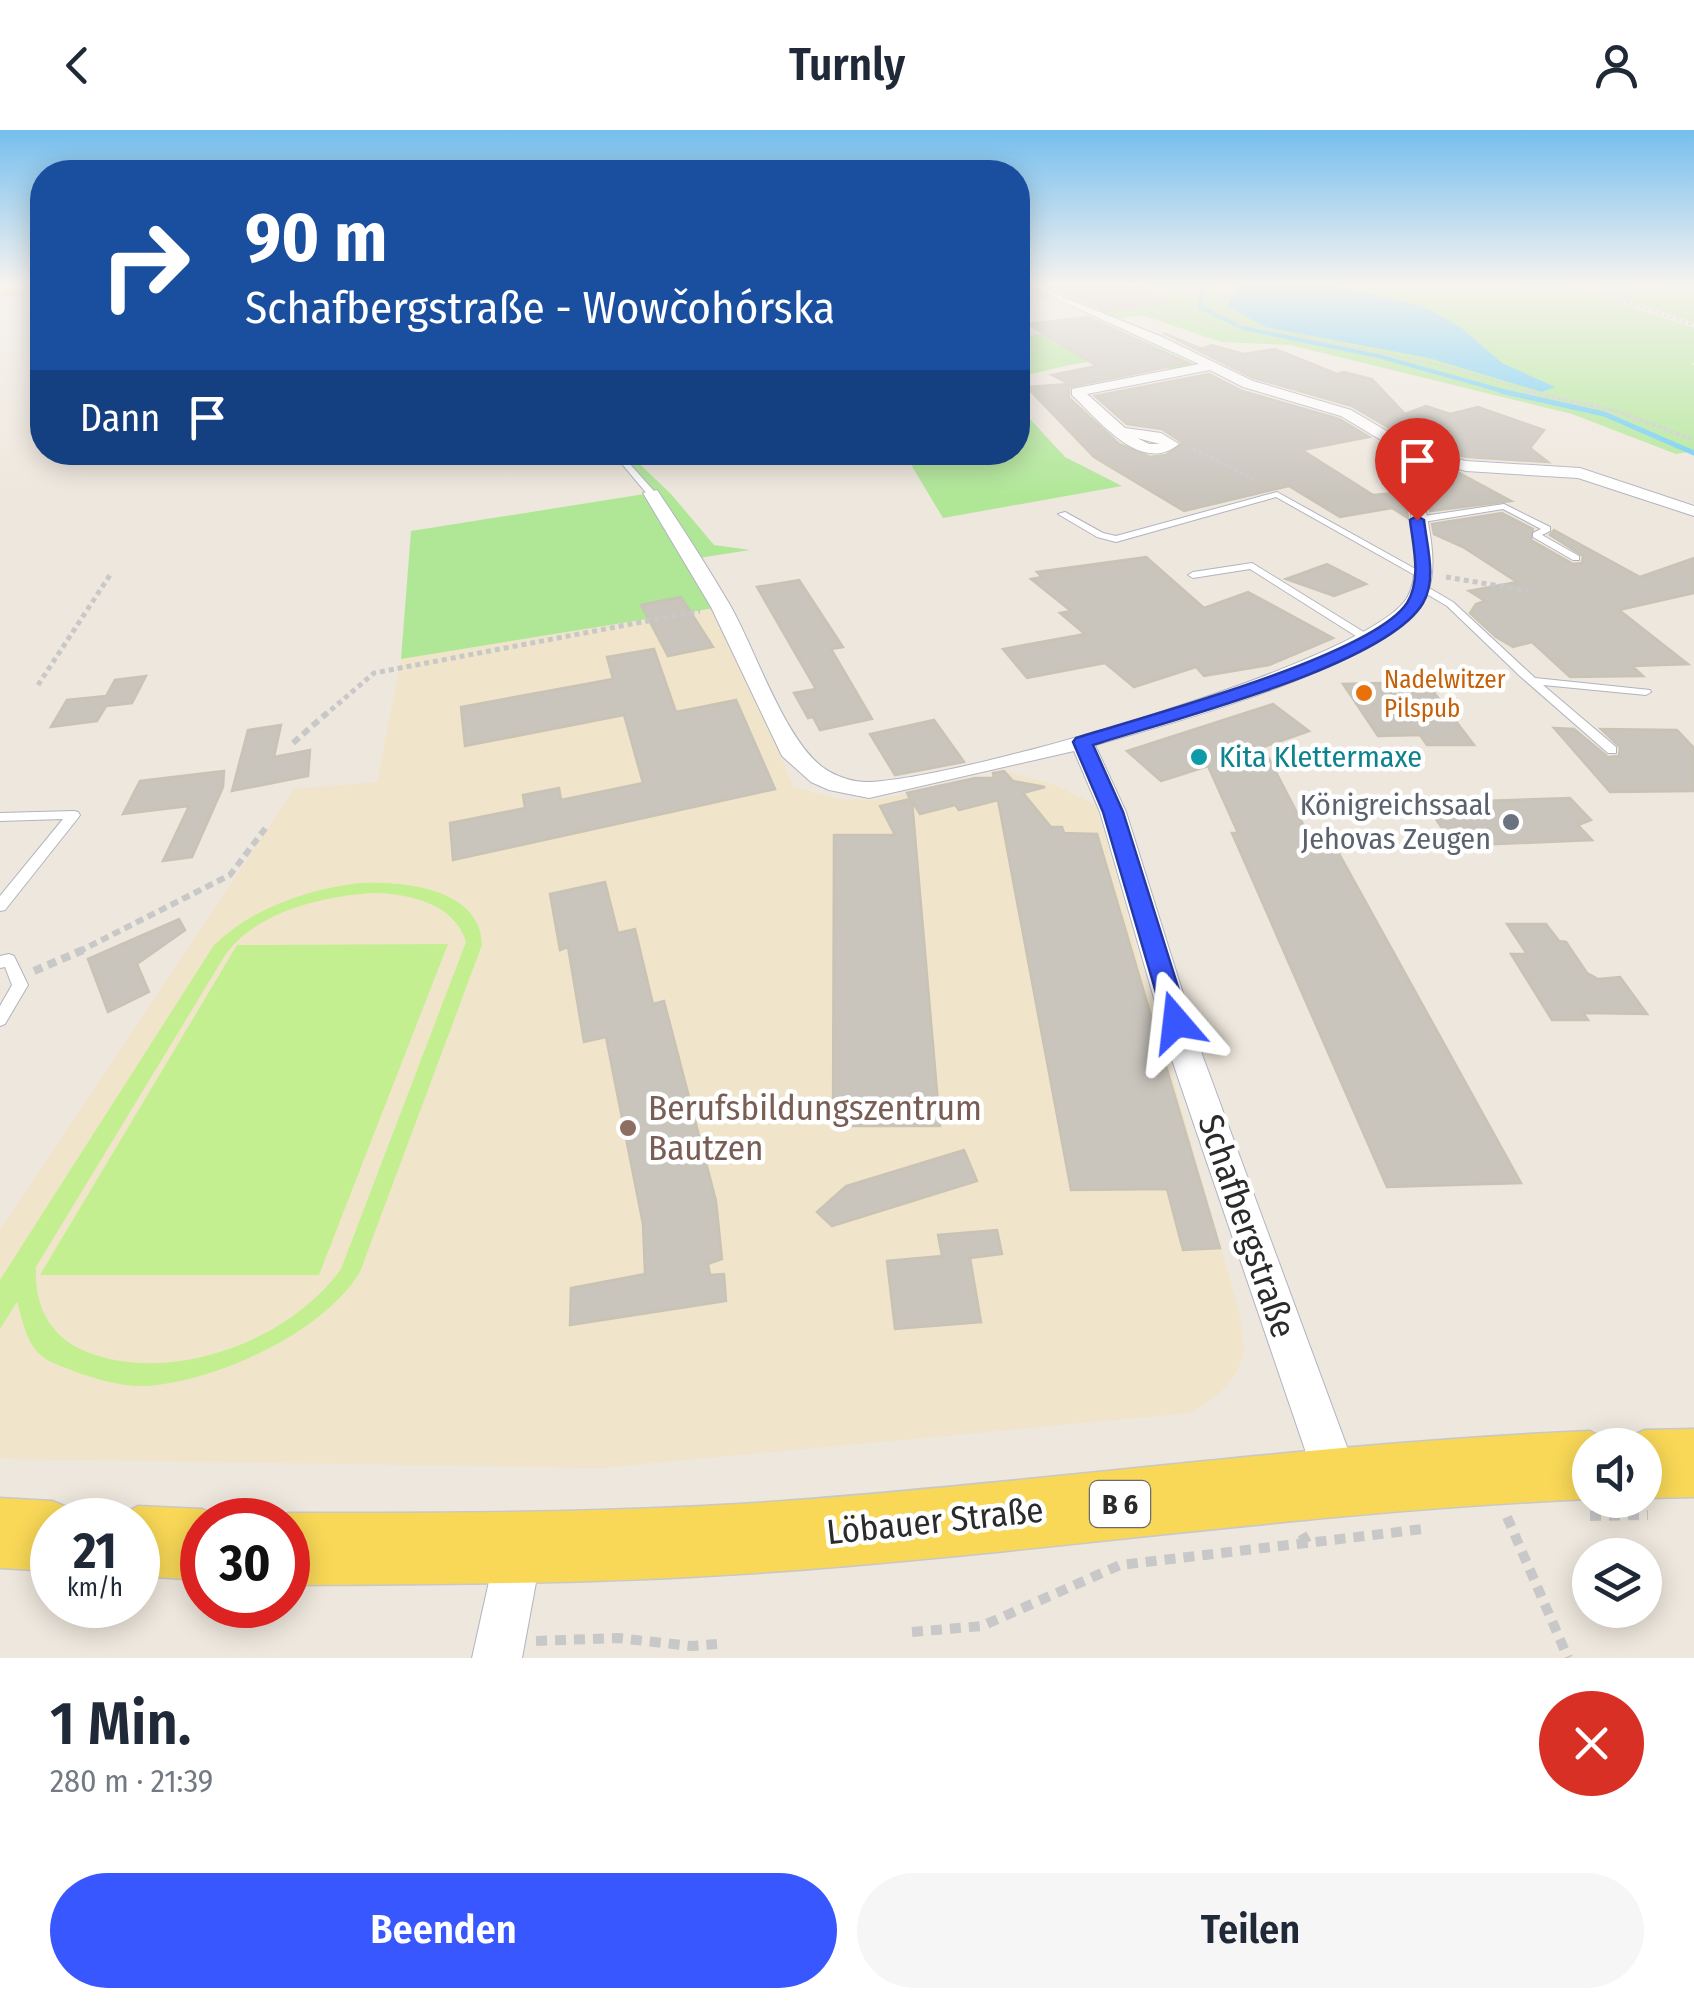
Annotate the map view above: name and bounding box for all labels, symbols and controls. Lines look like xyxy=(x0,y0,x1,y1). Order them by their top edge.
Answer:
icon: back xyxy=(50,38,105,93)
text: Turnly xyxy=(789,38,905,92)
icon: person xyxy=(1589,38,1644,93)
text: 90 m xyxy=(245,196,387,280)
icon: right xyxy=(80,200,210,330)
text: Schafbergstraße - Wowčohórska xyxy=(245,281,835,335)
icon: arrive xyxy=(180,390,235,445)
text: Dann xyxy=(80,395,160,441)
pin xyxy=(1375,418,1460,521)
icon: arrive xyxy=(1390,433,1445,488)
place label: Nadelwitzer Pilspub xyxy=(1384,665,1506,724)
marker: Nadelwitzer Pilspub xyxy=(1353,682,1375,704)
place label: Kita Klettermaxe xyxy=(1219,739,1422,775)
marker: Kita Klettermaxe xyxy=(1188,746,1210,768)
place label: Königreichssaal Jehovas Zeugen xyxy=(1300,787,1491,857)
marker: Königreichssaal Jehovas Zeugen xyxy=(1500,811,1522,833)
position arrow xyxy=(1124,970,1228,1074)
place label: Berufsbildungszentrum Bautzen xyxy=(648,1087,982,1169)
street label: Schafbergstraße xyxy=(1189,1109,1305,1343)
marker: Berufsbildungszentrum Bautzen xyxy=(617,1117,639,1139)
map controls xyxy=(1572,1428,1662,1628)
button: sound xyxy=(1572,1428,1662,1518)
road number: B 6 xyxy=(1090,1481,1150,1527)
street label: Löbauer Straße xyxy=(825,1489,1045,1553)
speed limit sign: 30 xyxy=(180,1498,310,1628)
text: 21 xyxy=(73,1521,117,1581)
button: layers xyxy=(1572,1538,1662,1628)
text: km/h xyxy=(67,1573,123,1603)
text: 1 Min. xyxy=(50,1688,191,1760)
button: close xyxy=(1539,1691,1644,1796)
text: 280 m · 21:39 xyxy=(50,1762,213,1800)
button: Beenden xyxy=(50,1873,837,1988)
button: Teilen xyxy=(857,1873,1644,1988)

